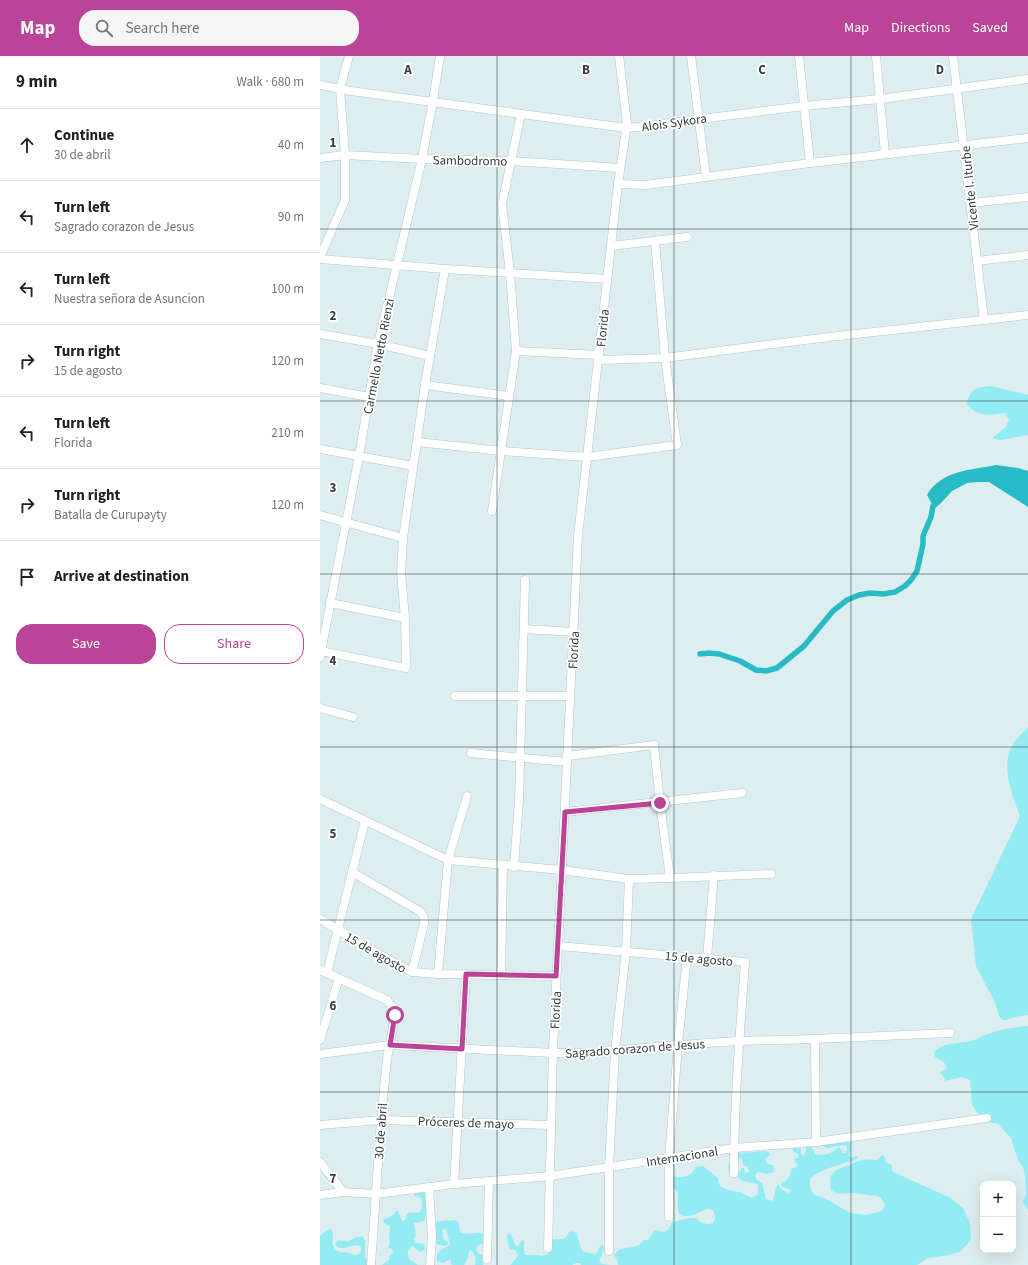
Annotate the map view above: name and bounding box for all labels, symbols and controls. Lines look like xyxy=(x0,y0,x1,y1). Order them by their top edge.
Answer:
search box xyxy=(79,10,359,46)
text: Map xyxy=(20,15,55,42)
icon: search xyxy=(93,17,115,39)
text: Search here xyxy=(125,18,199,39)
text: Map xyxy=(844,18,869,38)
text: Directions xyxy=(891,18,950,38)
text: Saved xyxy=(972,18,1008,38)
text: A xyxy=(403,61,412,79)
text: B xyxy=(582,61,590,79)
text: C xyxy=(758,61,766,79)
text: D xyxy=(936,61,944,79)
text: 9 min xyxy=(16,70,57,94)
text: Walk · 680 m xyxy=(236,73,304,91)
street label: Alois Sykora xyxy=(640,110,708,136)
text: Continue xyxy=(54,125,114,146)
icon: ahead xyxy=(16,134,38,156)
text: 1 xyxy=(330,134,337,152)
text: 40 m xyxy=(278,136,304,154)
street label: Vicente I. Iturbe xyxy=(957,145,983,231)
text: 30 de abril xyxy=(54,146,111,164)
street label: Sambodromo xyxy=(432,151,508,171)
text: Turn left xyxy=(54,197,110,218)
icon: left xyxy=(16,206,38,228)
text: 90 m xyxy=(278,208,304,226)
text: Sagrado corazon de Jesus xyxy=(54,218,194,236)
text: Turn left xyxy=(54,269,110,290)
icon: left xyxy=(16,278,38,300)
text: 100 m xyxy=(271,280,304,298)
text: Nuestra señora de Asuncion xyxy=(54,290,205,308)
street label: Carmello Netto Rienzi xyxy=(359,297,399,416)
text: 2 xyxy=(330,307,337,325)
street label: Florida xyxy=(592,308,614,348)
text: Turn right xyxy=(54,341,120,362)
icon: right xyxy=(16,350,38,372)
text: 120 m xyxy=(271,352,304,370)
text: 15 de agosto xyxy=(54,362,122,380)
text: Turn left xyxy=(54,413,110,434)
icon: left xyxy=(16,422,38,444)
text: 210 m xyxy=(271,424,304,442)
text: Florida xyxy=(54,434,92,452)
text: 3 xyxy=(330,479,337,497)
text: Turn right xyxy=(54,485,120,506)
icon: right xyxy=(16,494,38,516)
text: 120 m xyxy=(271,496,304,514)
text: Batalla de Curupayty xyxy=(54,506,167,524)
icon: arrive xyxy=(16,566,38,588)
text: Arrive at destination xyxy=(54,566,189,587)
button: Save xyxy=(16,624,156,664)
button: Share xyxy=(164,624,304,664)
street label: Florida xyxy=(564,630,584,670)
text: 4 xyxy=(330,652,337,670)
route end xyxy=(651,794,669,812)
text: 5 xyxy=(330,825,337,843)
street label: 15 de agosto xyxy=(341,928,410,978)
street label: 15 de agosto xyxy=(664,947,734,971)
street label: Florida xyxy=(546,990,566,1030)
text: 6 xyxy=(330,997,337,1015)
route start xyxy=(386,1006,404,1024)
street label: Sagrado corazon de Jesus xyxy=(565,1035,706,1063)
street label: 30 de abril xyxy=(370,1102,392,1160)
street label: Próceres de mayo xyxy=(417,1112,514,1134)
street label: Internacional xyxy=(645,1142,719,1172)
text: 7 xyxy=(330,1170,337,1188)
map controls xyxy=(980,1181,1016,1253)
button: + xyxy=(980,1181,1016,1217)
button: − xyxy=(980,1217,1016,1253)

